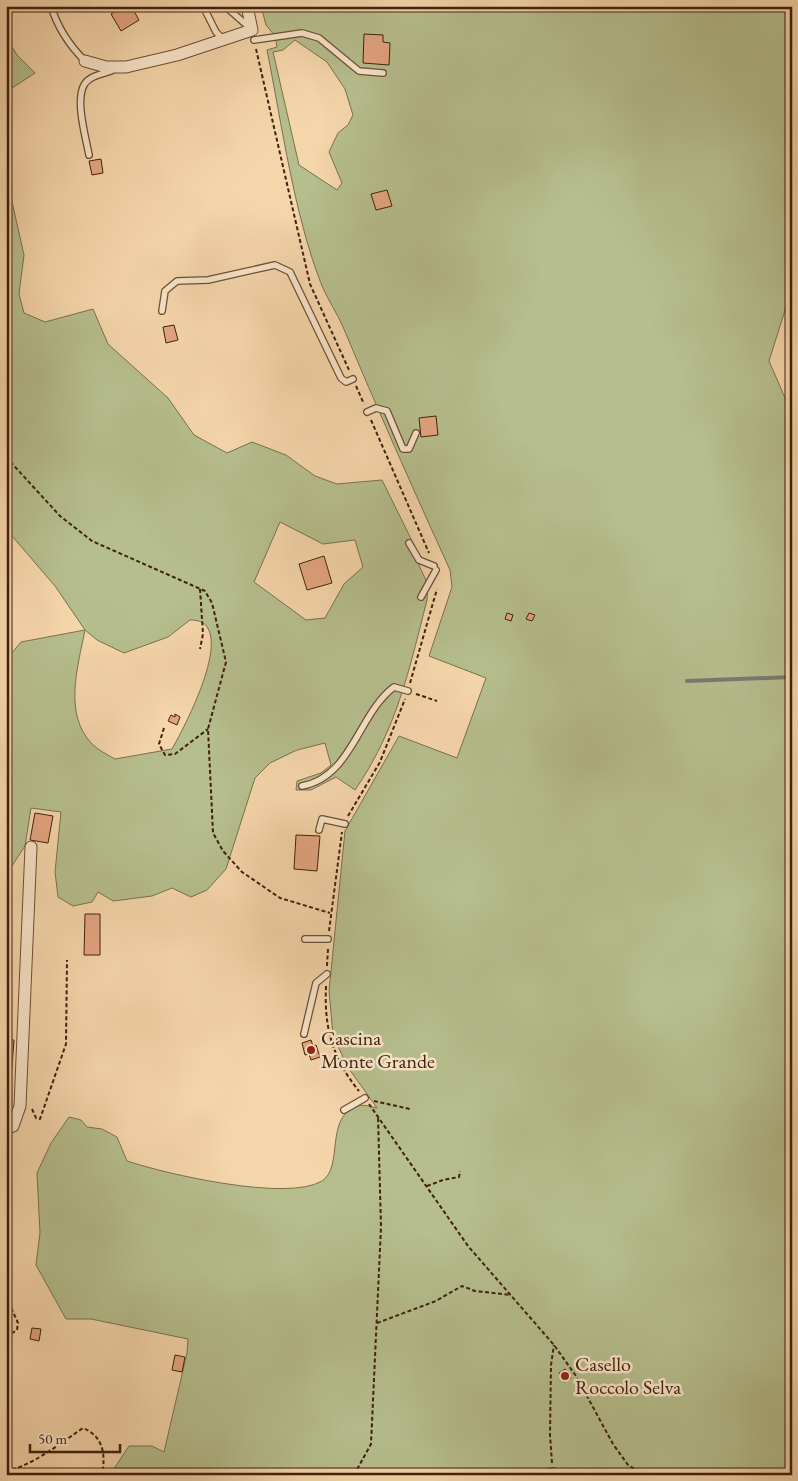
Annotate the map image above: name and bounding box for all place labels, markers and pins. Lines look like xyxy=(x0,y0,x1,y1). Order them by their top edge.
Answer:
place label: Cascina Monte Grande xyxy=(321,1025,435,1074)
marker: Cascina Monte Grande xyxy=(305,1044,317,1056)
place label: Casello Roccolo Selva xyxy=(575,1351,681,1400)
marker: Casello Roccolo Selva xyxy=(559,1370,571,1382)

